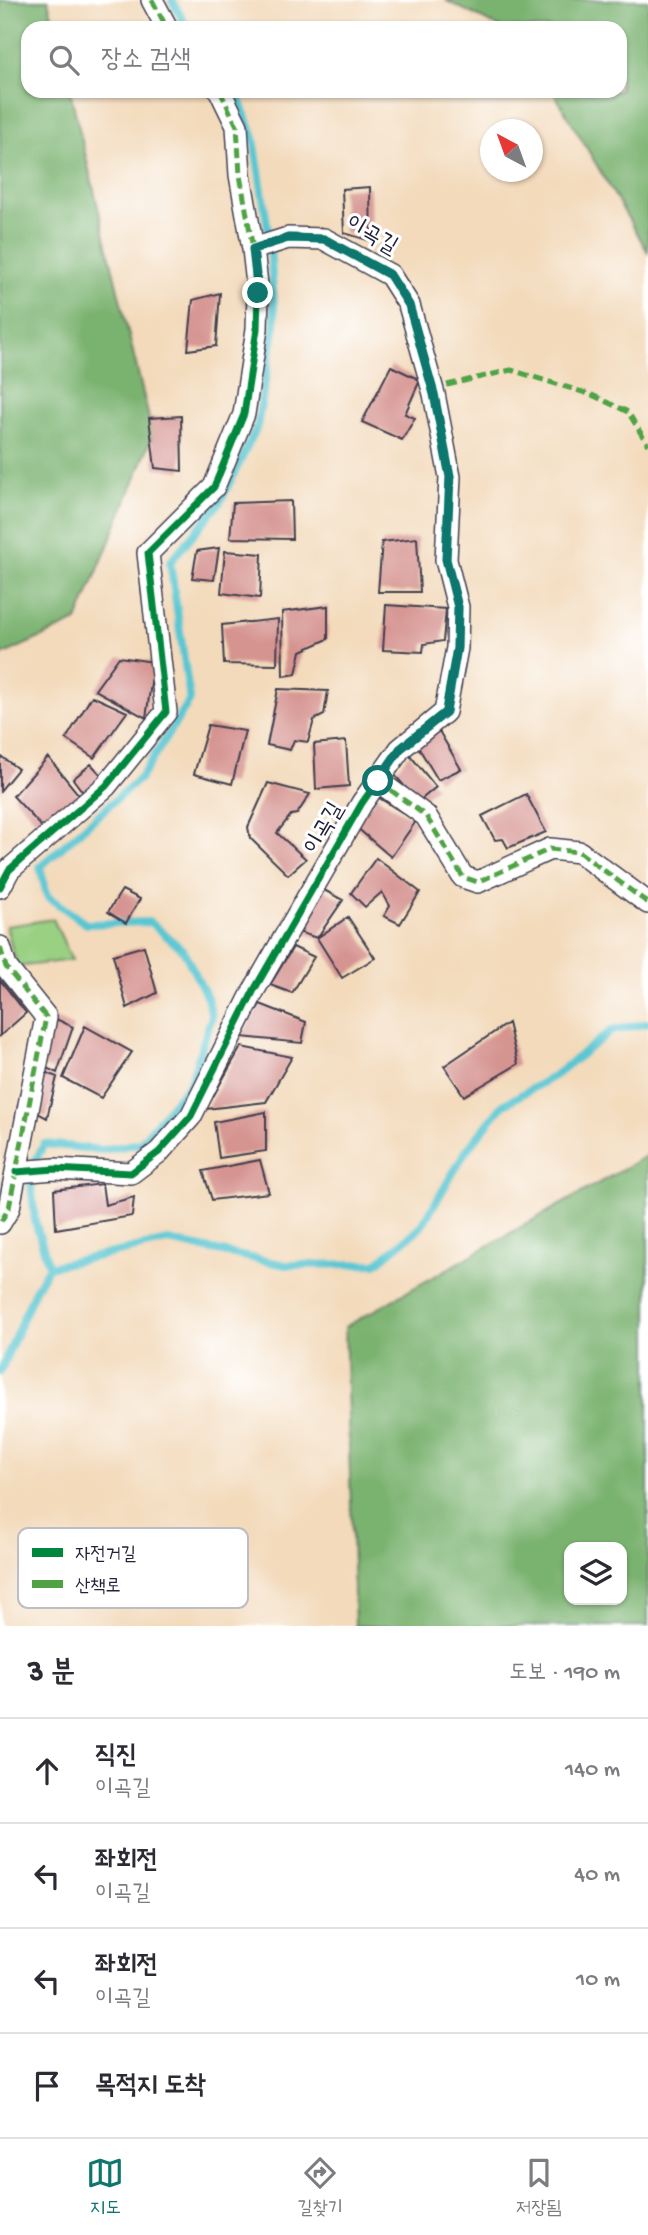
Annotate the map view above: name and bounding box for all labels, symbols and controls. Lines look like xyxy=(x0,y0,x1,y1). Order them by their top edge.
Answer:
search box xyxy=(21,21,627,98)
icon: search xyxy=(45,41,83,79)
text: 장소 검색 xyxy=(101,46,191,77)
north arrow xyxy=(480,119,543,182)
street label: 이곡길 xyxy=(340,210,402,262)
route end xyxy=(242,277,273,308)
route start xyxy=(362,765,393,796)
street label: 이곡길 xyxy=(299,798,351,860)
legend xyxy=(18,1528,248,1608)
map controls xyxy=(564,1542,627,1605)
button: layers xyxy=(564,1542,627,1605)
text: 자전거길 xyxy=(75,1544,136,1567)
text: 산책로 xyxy=(75,1576,121,1599)
text: 3 분 xyxy=(28,1657,75,1692)
text: 도보 · 190 m xyxy=(509,1660,620,1687)
text: 직진 xyxy=(95,1742,137,1773)
icon: ahead xyxy=(28,1752,66,1790)
text: 140 m xyxy=(565,1757,620,1784)
text: 이곡길 xyxy=(95,1776,151,1803)
text: 좌회전 xyxy=(95,1847,158,1878)
icon: left xyxy=(28,1857,66,1895)
text: 40 m xyxy=(574,1862,620,1889)
text: 이곡길 xyxy=(95,1881,151,1908)
text: 좌회전 xyxy=(95,1952,158,1983)
icon: left xyxy=(28,1962,66,2000)
text: 10 m xyxy=(576,1967,620,1994)
text: 이곡길 xyxy=(95,1986,151,2013)
icon: arrive xyxy=(28,2067,66,2105)
text: 목적지 도착 xyxy=(95,2072,206,2103)
tab: 지도 xyxy=(86,2154,124,2221)
tab: 길찾기 xyxy=(297,2154,343,2221)
tab: 저장됨 xyxy=(516,2154,562,2221)

